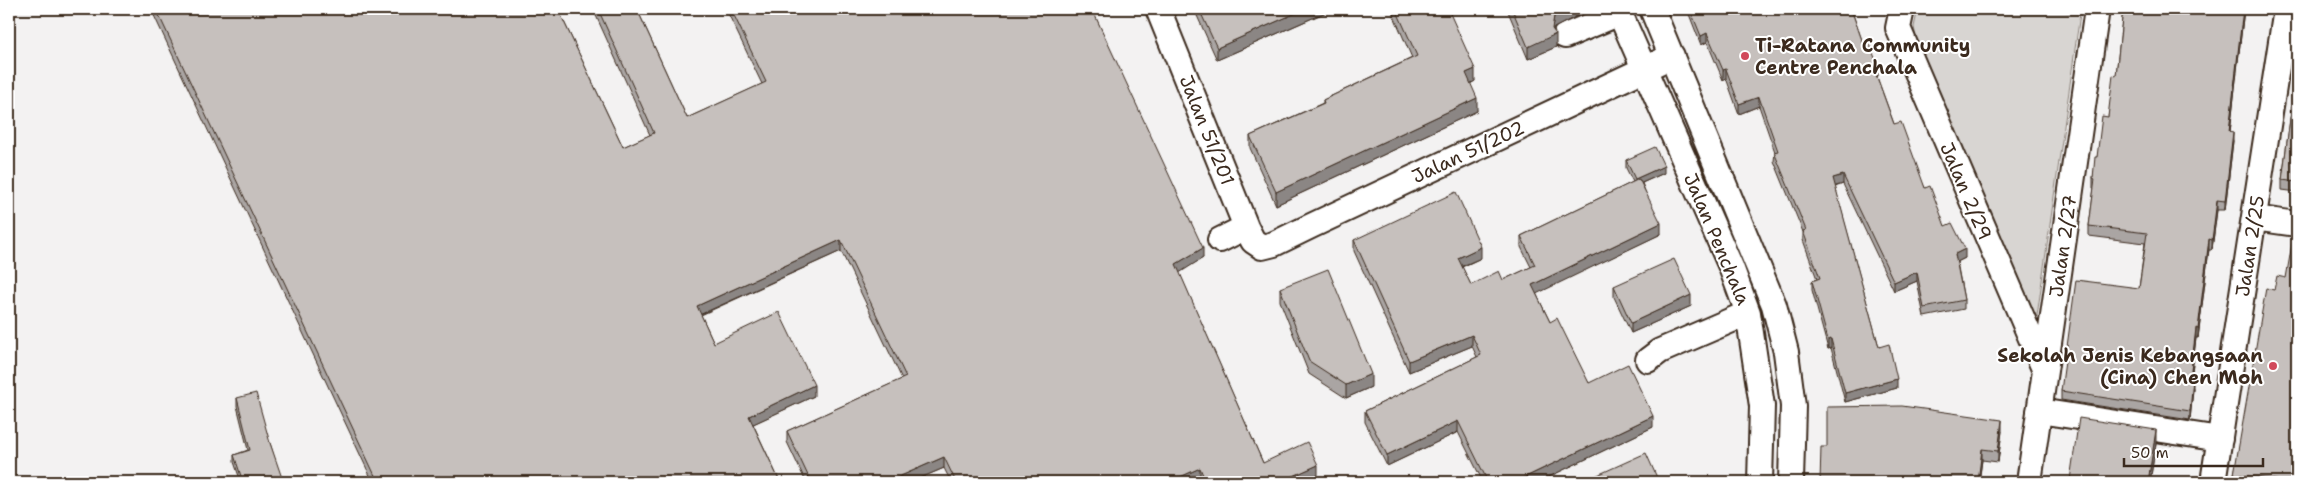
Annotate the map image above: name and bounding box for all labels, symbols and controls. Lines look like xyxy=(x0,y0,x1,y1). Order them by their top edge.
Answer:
place label: Ti-Ratana Community Centre Penchala xyxy=(1755,33,1970,80)
marker: Ti-Ratana Community Centre Penchala xyxy=(1739,50,1751,62)
street label: Jalan 51/201 xyxy=(1174,71,1240,189)
street label: Jalan 51/202 xyxy=(1408,115,1528,189)
street label: Jalan 2/29 xyxy=(1934,139,1998,243)
street label: Jalan Penchala xyxy=(1678,169,1756,309)
street label: Jalan 2/27 xyxy=(2043,193,2083,299)
street label: Jalan 2/25 xyxy=(2230,193,2270,299)
place label: Sekolah Jenis Kebangsaan (Cina) Chen Moh xyxy=(1997,343,2263,390)
marker: Sekolah Jenis Kebangsaan (Cina) Chen Moh xyxy=(2267,360,2279,372)
scale bar xyxy=(2124,436,2262,468)
text: 50 m xyxy=(2131,443,2169,463)

